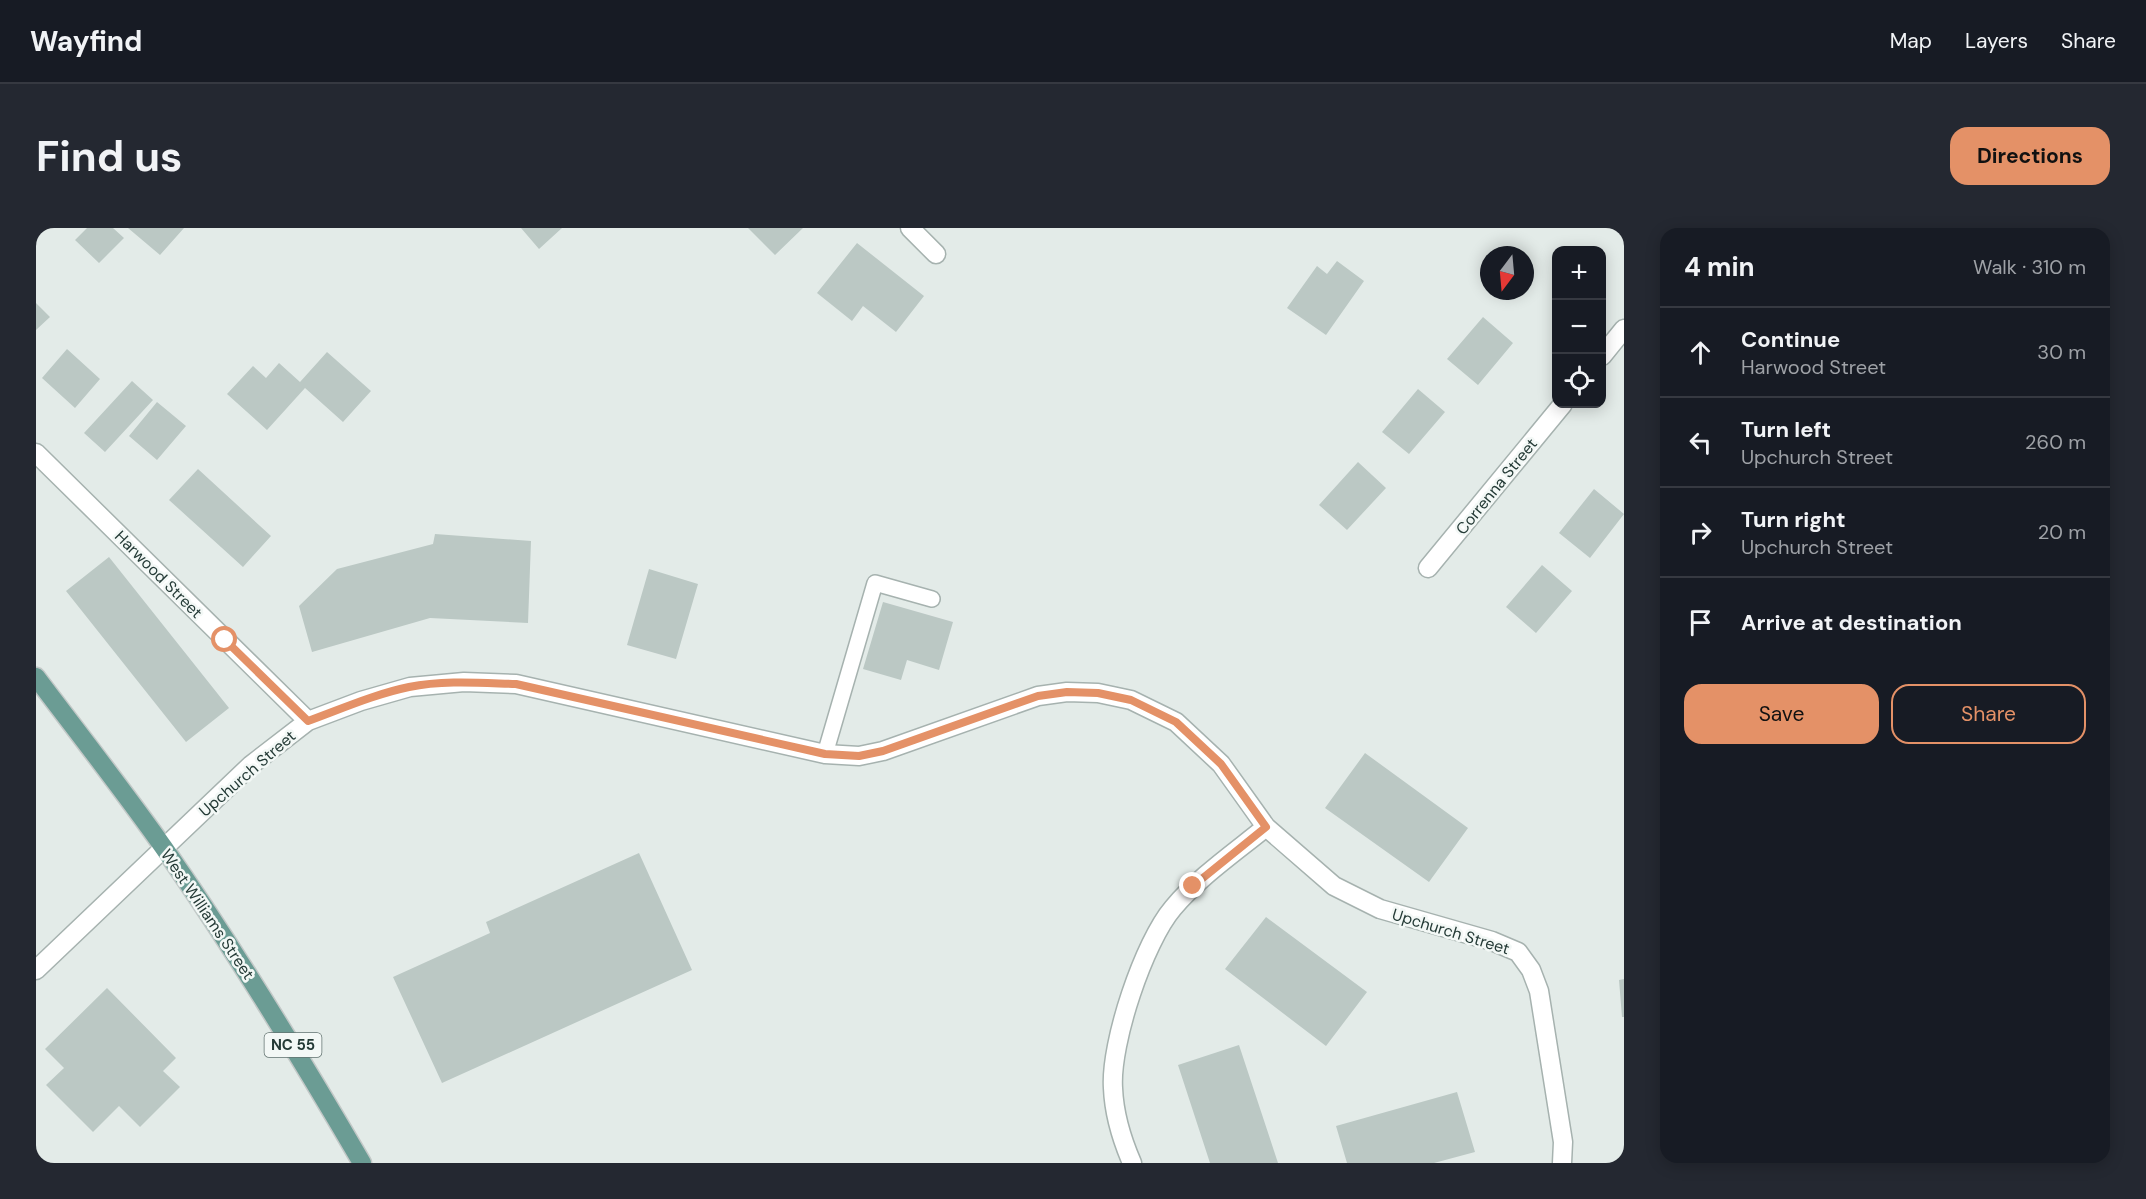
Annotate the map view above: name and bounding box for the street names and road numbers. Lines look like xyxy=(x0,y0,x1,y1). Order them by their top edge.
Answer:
street label: Correnna Street xyxy=(1451,434,1542,539)
street label: Harwood Street xyxy=(110,526,207,623)
street label: Upchurch Street xyxy=(195,726,300,821)
street label: West Williams Street xyxy=(156,845,259,984)
street label: Upchurch Street xyxy=(1390,904,1512,959)
road number: NC 55 xyxy=(264,1033,322,1057)

